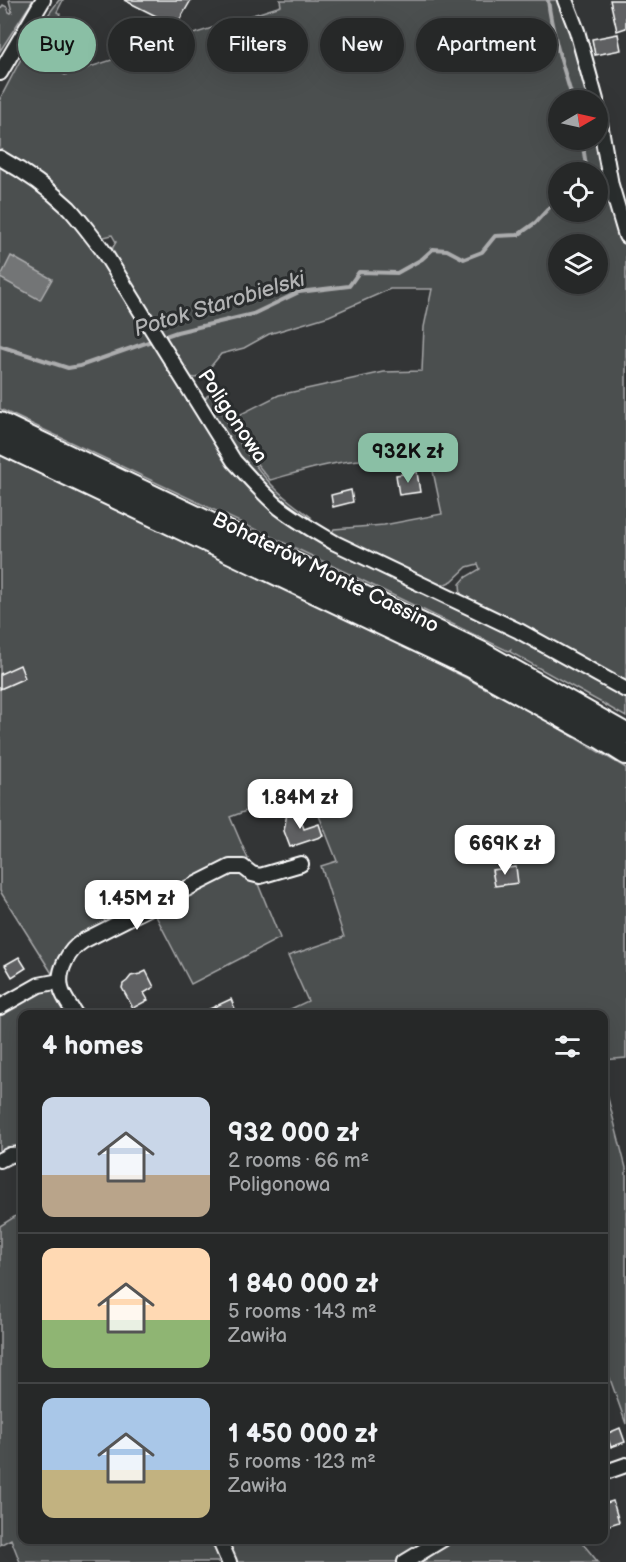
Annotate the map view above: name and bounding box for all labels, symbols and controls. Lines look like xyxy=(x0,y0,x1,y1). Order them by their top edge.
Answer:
chip: Buy xyxy=(18,18,96,72)
chip: Rent xyxy=(108,18,195,72)
chip: Filters xyxy=(207,18,308,72)
chip: New xyxy=(320,18,404,72)
chip: Apartment xyxy=(416,18,557,72)
north arrow xyxy=(548,90,608,150)
map controls xyxy=(548,90,608,294)
button: locate xyxy=(548,162,608,222)
button: layers xyxy=(548,234,608,294)
water label: Potok Starobielski xyxy=(131,265,309,343)
street label: Poligonowa xyxy=(192,365,273,468)
pin: 932K zł xyxy=(353,433,463,484)
text: 932K zł xyxy=(372,440,444,464)
street label: Bohaterów Monte Cassino xyxy=(208,507,443,638)
pin: 1.84M zł xyxy=(238,779,362,830)
text: 1.84M zł xyxy=(262,786,338,810)
pin: 669K zł xyxy=(450,825,560,876)
text: 669K zł xyxy=(469,832,541,856)
pin: 1.45M zł xyxy=(75,880,199,931)
text: 1.45M zł xyxy=(99,887,175,911)
icon: filters xyxy=(551,1030,584,1063)
text: 4 homes xyxy=(42,1031,143,1062)
text: 932 000 zł xyxy=(228,1118,359,1149)
icon: home xyxy=(90,1121,162,1193)
text: 2 rooms · 66 m² xyxy=(228,1149,369,1173)
text: Poligonowa xyxy=(228,1173,330,1197)
text: 1 840 000 zł xyxy=(228,1269,379,1300)
icon: home xyxy=(90,1272,162,1344)
text: 5 rooms · 143 m² xyxy=(228,1300,377,1324)
text: Zawiła xyxy=(228,1324,287,1348)
text: 1 450 000 zł xyxy=(228,1419,378,1450)
icon: home xyxy=(90,1422,162,1494)
text: 5 rooms · 123 m² xyxy=(228,1450,376,1474)
text: Zawiła xyxy=(228,1474,287,1498)

